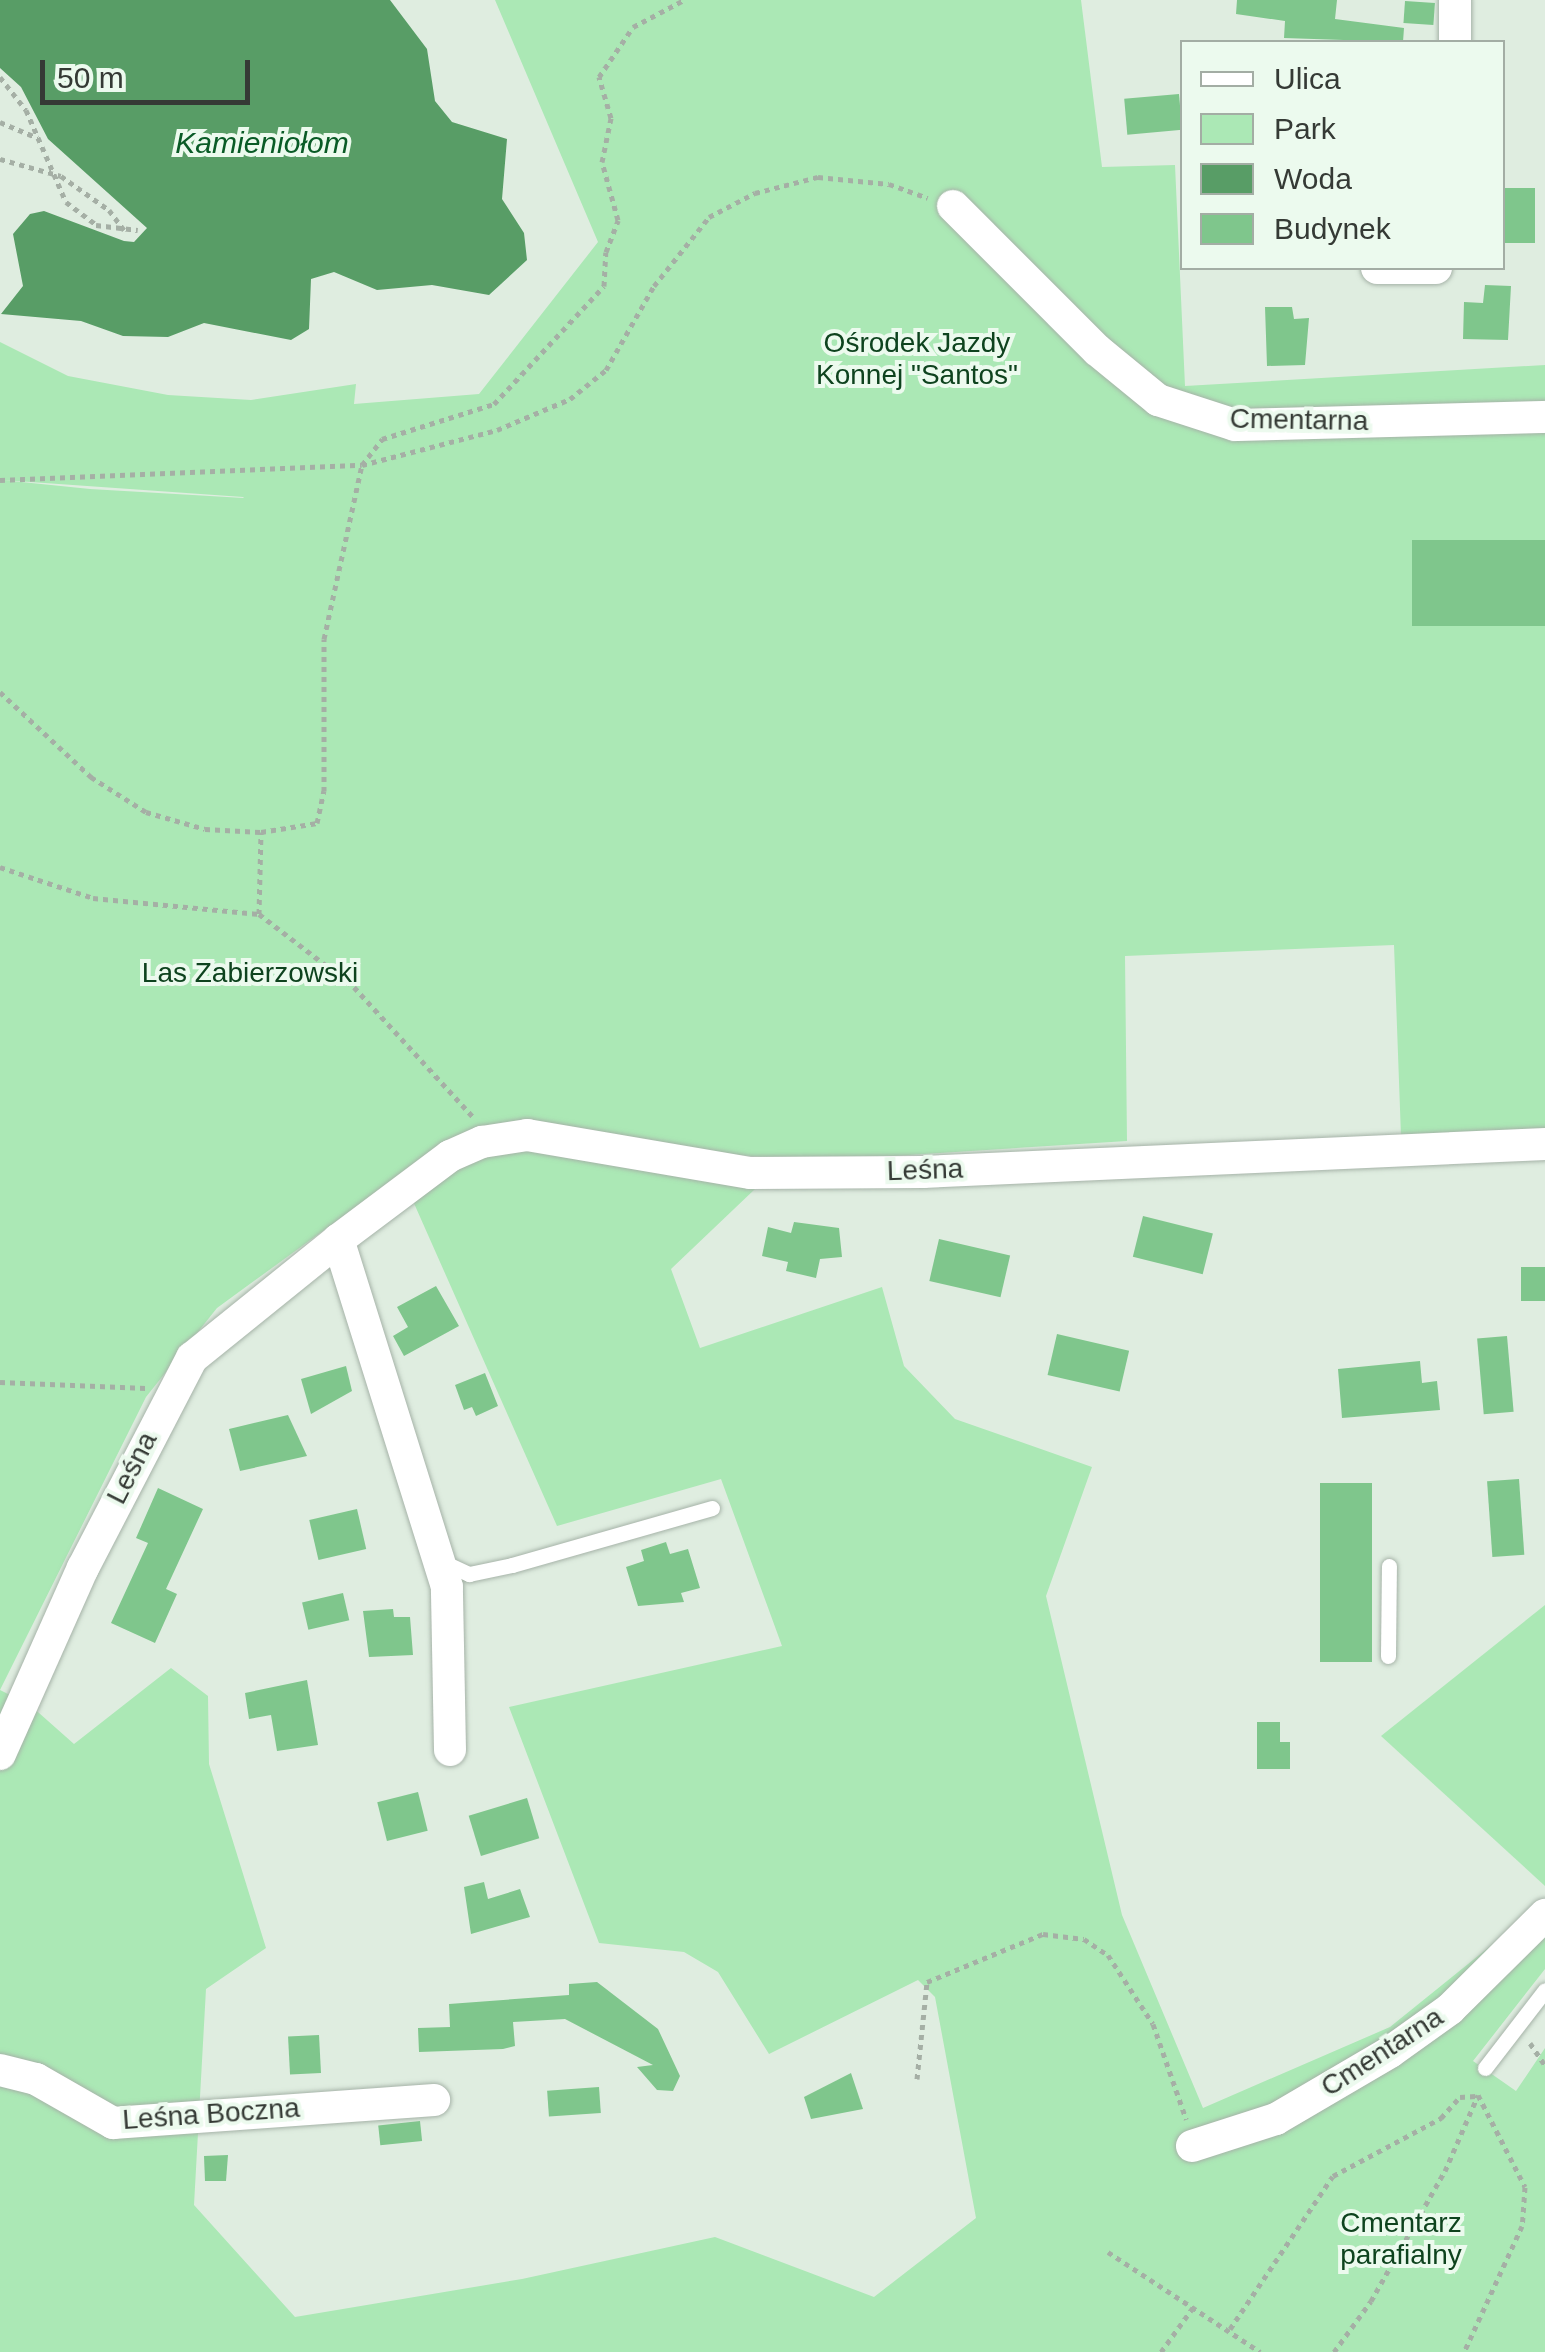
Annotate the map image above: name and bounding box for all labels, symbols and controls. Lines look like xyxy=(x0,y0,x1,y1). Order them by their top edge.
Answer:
scale bar xyxy=(45,40,255,102)
legend xyxy=(1180,40,1505,270)
text: 50 m xyxy=(57,61,124,94)
text: Ulica xyxy=(1274,62,1341,95)
text: Park xyxy=(1274,112,1336,145)
water label: Kamieniołom xyxy=(175,125,349,161)
text: Woda xyxy=(1274,162,1352,195)
text: Budynek xyxy=(1274,212,1391,245)
park label: Ośrodek Jazdy Konnej "Santos" xyxy=(816,326,1018,392)
street label: Cmentarna xyxy=(1229,402,1369,438)
park label: Las Zabierzowski xyxy=(142,956,358,990)
street label: Leśna xyxy=(886,1152,964,1188)
street label: Leśna xyxy=(100,1426,164,1510)
street label: Cmentarna xyxy=(1315,2000,1449,2104)
street label: Leśna Boczna xyxy=(121,2091,301,2137)
park label: Cmentarz parafialny xyxy=(1340,2206,1462,2272)

